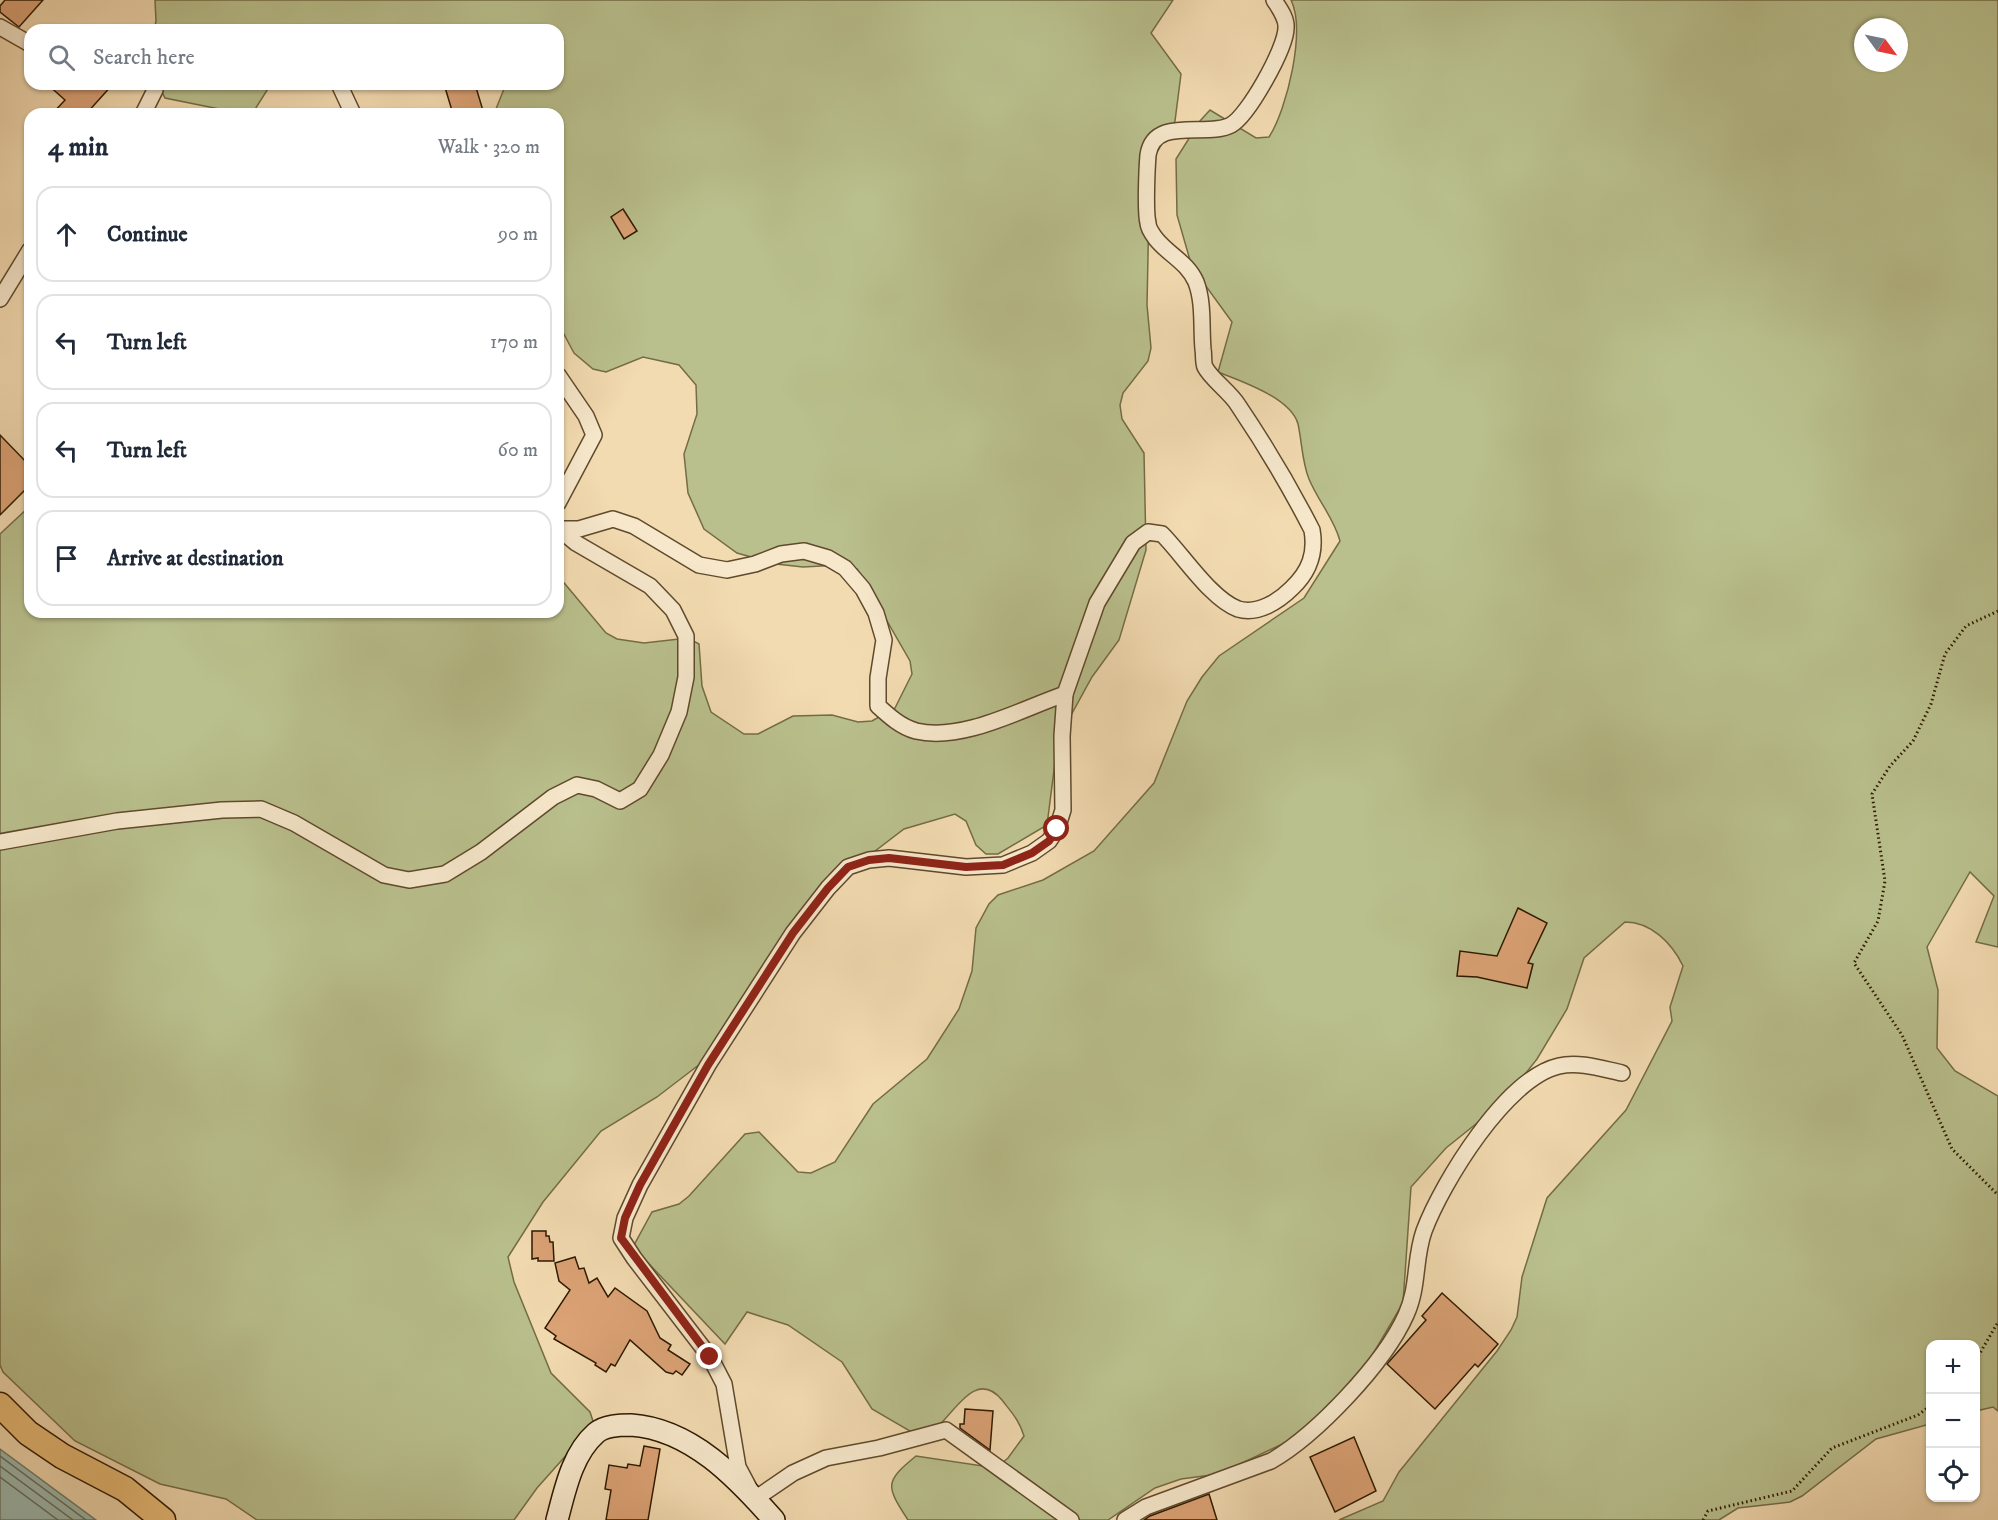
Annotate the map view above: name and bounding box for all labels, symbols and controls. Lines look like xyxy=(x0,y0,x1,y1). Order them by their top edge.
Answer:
north arrow xyxy=(1854,18,1908,72)
search box xyxy=(24,24,564,90)
icon: search xyxy=(45,41,78,74)
text: Search here xyxy=(93,44,195,71)
text: 4 min xyxy=(48,131,108,164)
text: Walk · 320 m xyxy=(438,135,540,160)
icon: ahead xyxy=(50,218,83,251)
text: Continue xyxy=(107,221,188,248)
text: 90 m xyxy=(498,222,538,247)
icon: left xyxy=(50,326,83,359)
text: Turn left xyxy=(107,329,187,356)
text: 170 m xyxy=(490,330,538,355)
icon: left xyxy=(50,434,83,467)
text: Turn left xyxy=(107,437,187,464)
text: 60 m xyxy=(498,438,538,463)
icon: arrive xyxy=(50,542,83,575)
text: Arrive at destination xyxy=(107,545,284,572)
route start xyxy=(1043,815,1069,841)
map controls xyxy=(1926,1340,1980,1502)
button: + xyxy=(1926,1340,1980,1394)
route end xyxy=(696,1343,722,1369)
button: − xyxy=(1926,1394,1980,1448)
button: locate xyxy=(1926,1448,1980,1502)

